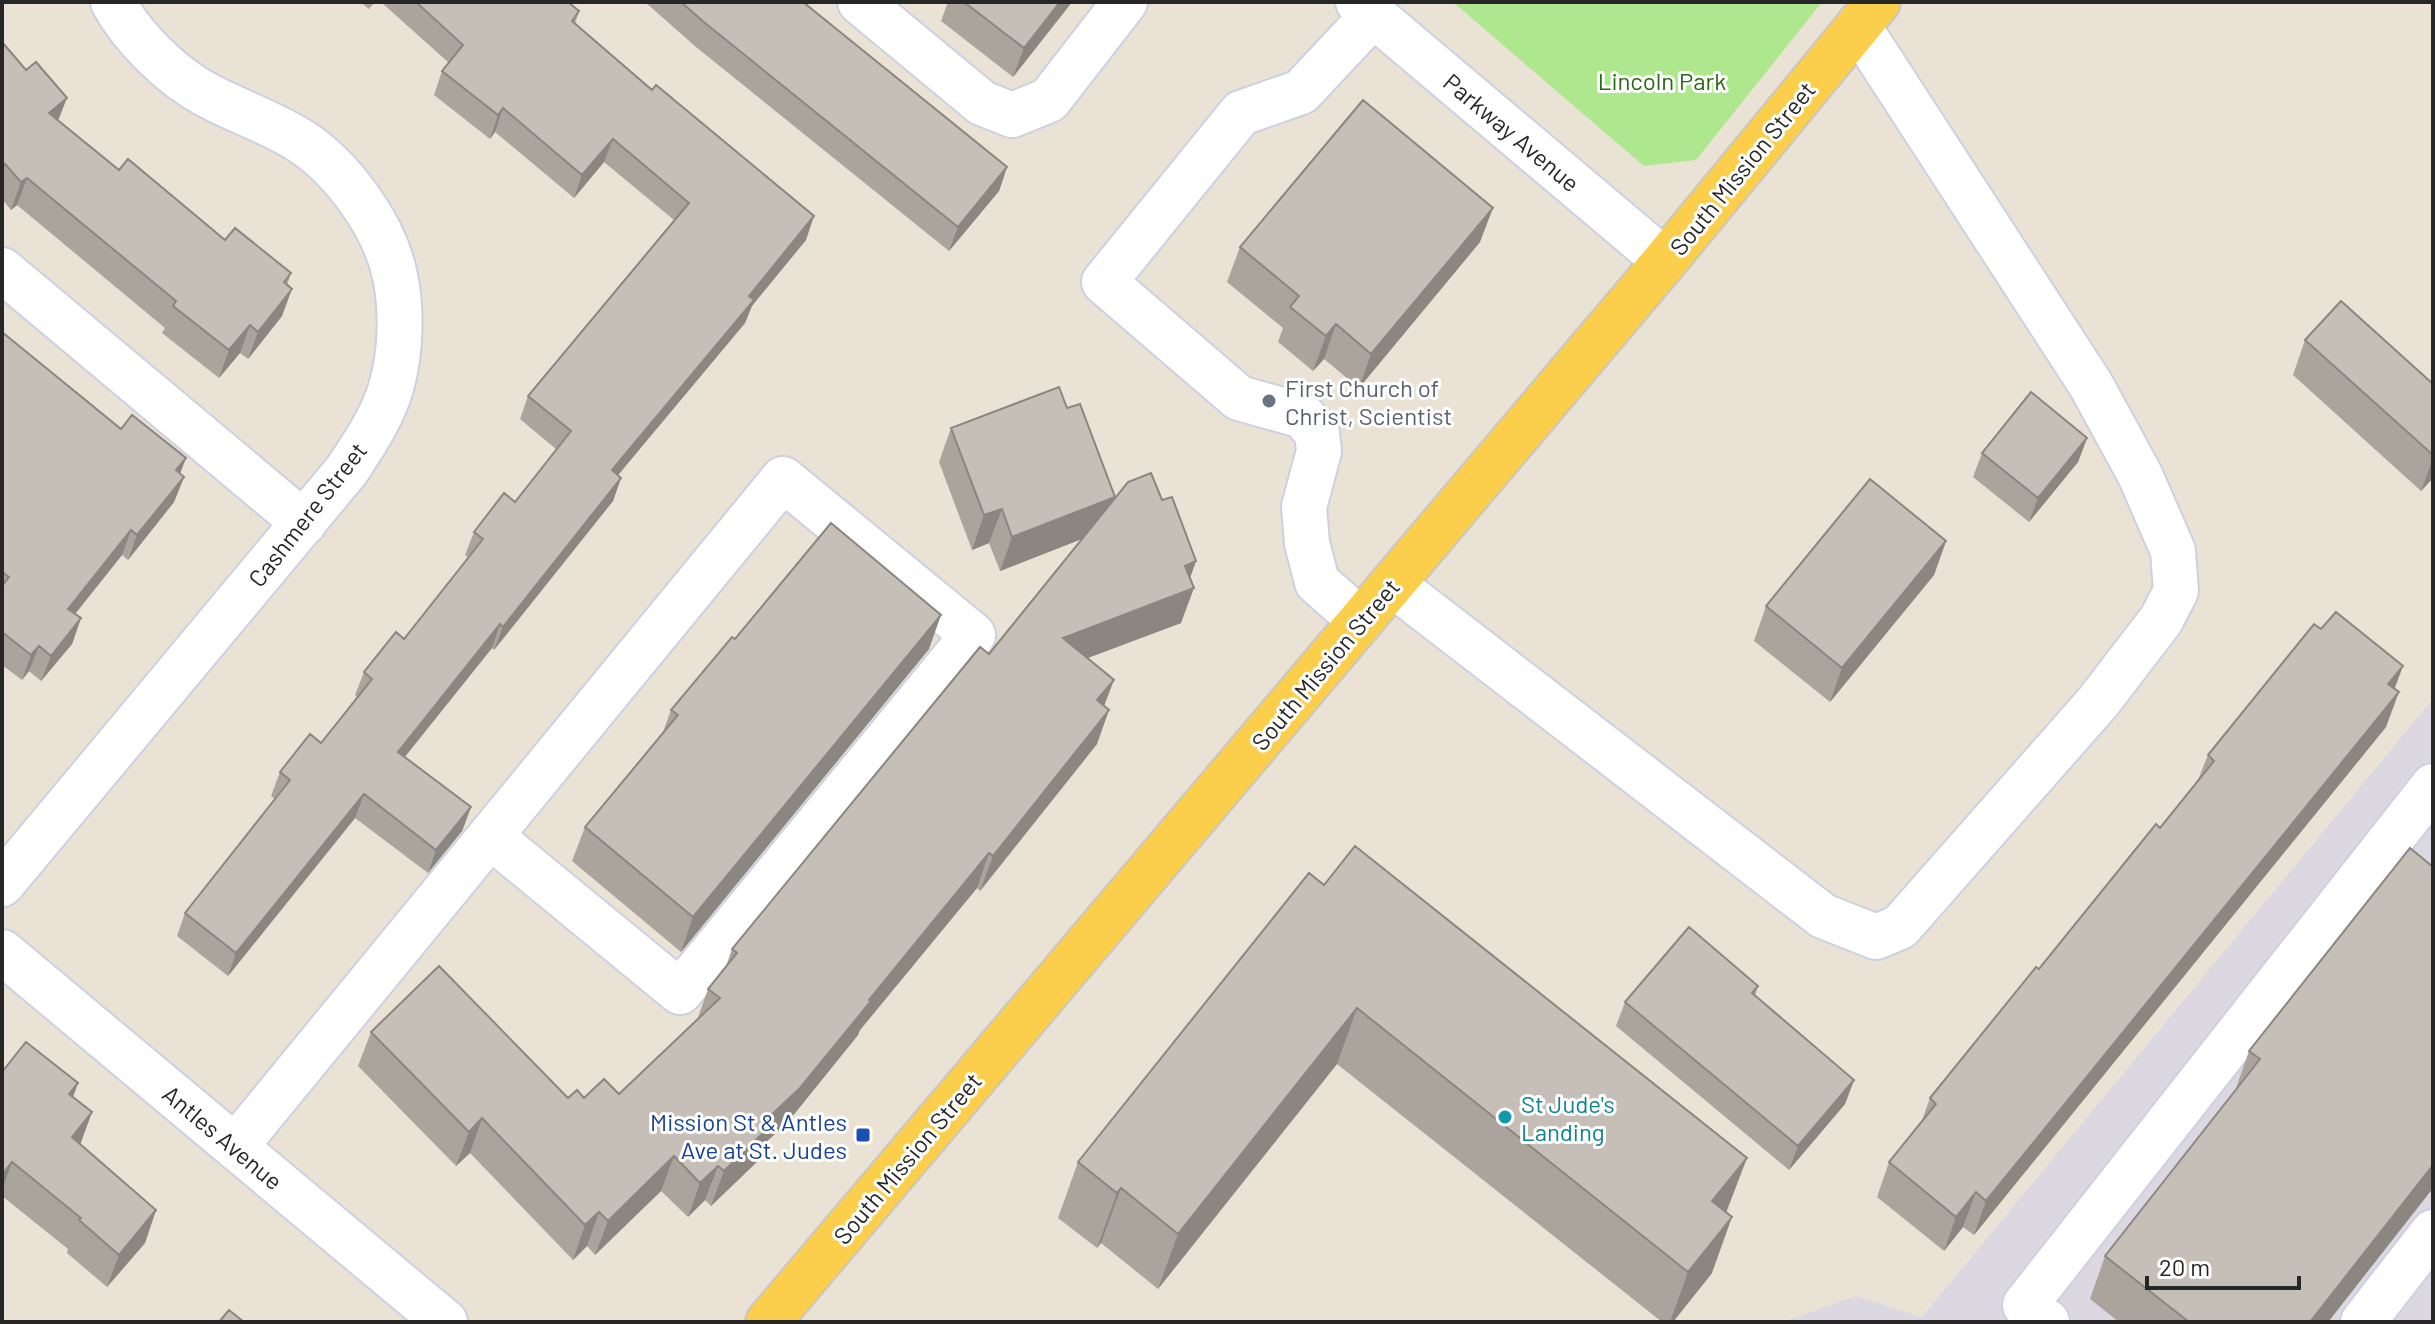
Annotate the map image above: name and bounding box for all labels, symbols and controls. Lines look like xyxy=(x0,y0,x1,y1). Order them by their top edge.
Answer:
park label: Lincoln Park xyxy=(1598,66,1726,95)
street label: Parkway Avenue xyxy=(1438,67,1586,197)
street label: South Mission Street xyxy=(1663,75,1821,261)
place label: First Church of Christ, Scientist xyxy=(1285,373,1452,430)
marker: First Church of Christ, Scientist xyxy=(1260,392,1278,410)
street label: Cashmere Street xyxy=(242,436,372,592)
street label: South Mission Street xyxy=(1245,572,1405,756)
street label: South Mission Street xyxy=(827,1066,987,1250)
street label: Antles Avenue xyxy=(157,1079,289,1195)
place label: St Jude's Landing xyxy=(1521,1089,1615,1146)
place label: Mission St & Antles Ave at St. Judes xyxy=(650,1107,847,1164)
marker: St Jude's Landing xyxy=(1496,1108,1514,1126)
marker: Mission St & Antles Ave at St. Judes xyxy=(854,1126,872,1144)
scale bar xyxy=(2147,1240,2299,1290)
text: 20 m xyxy=(2159,1252,2210,1281)

